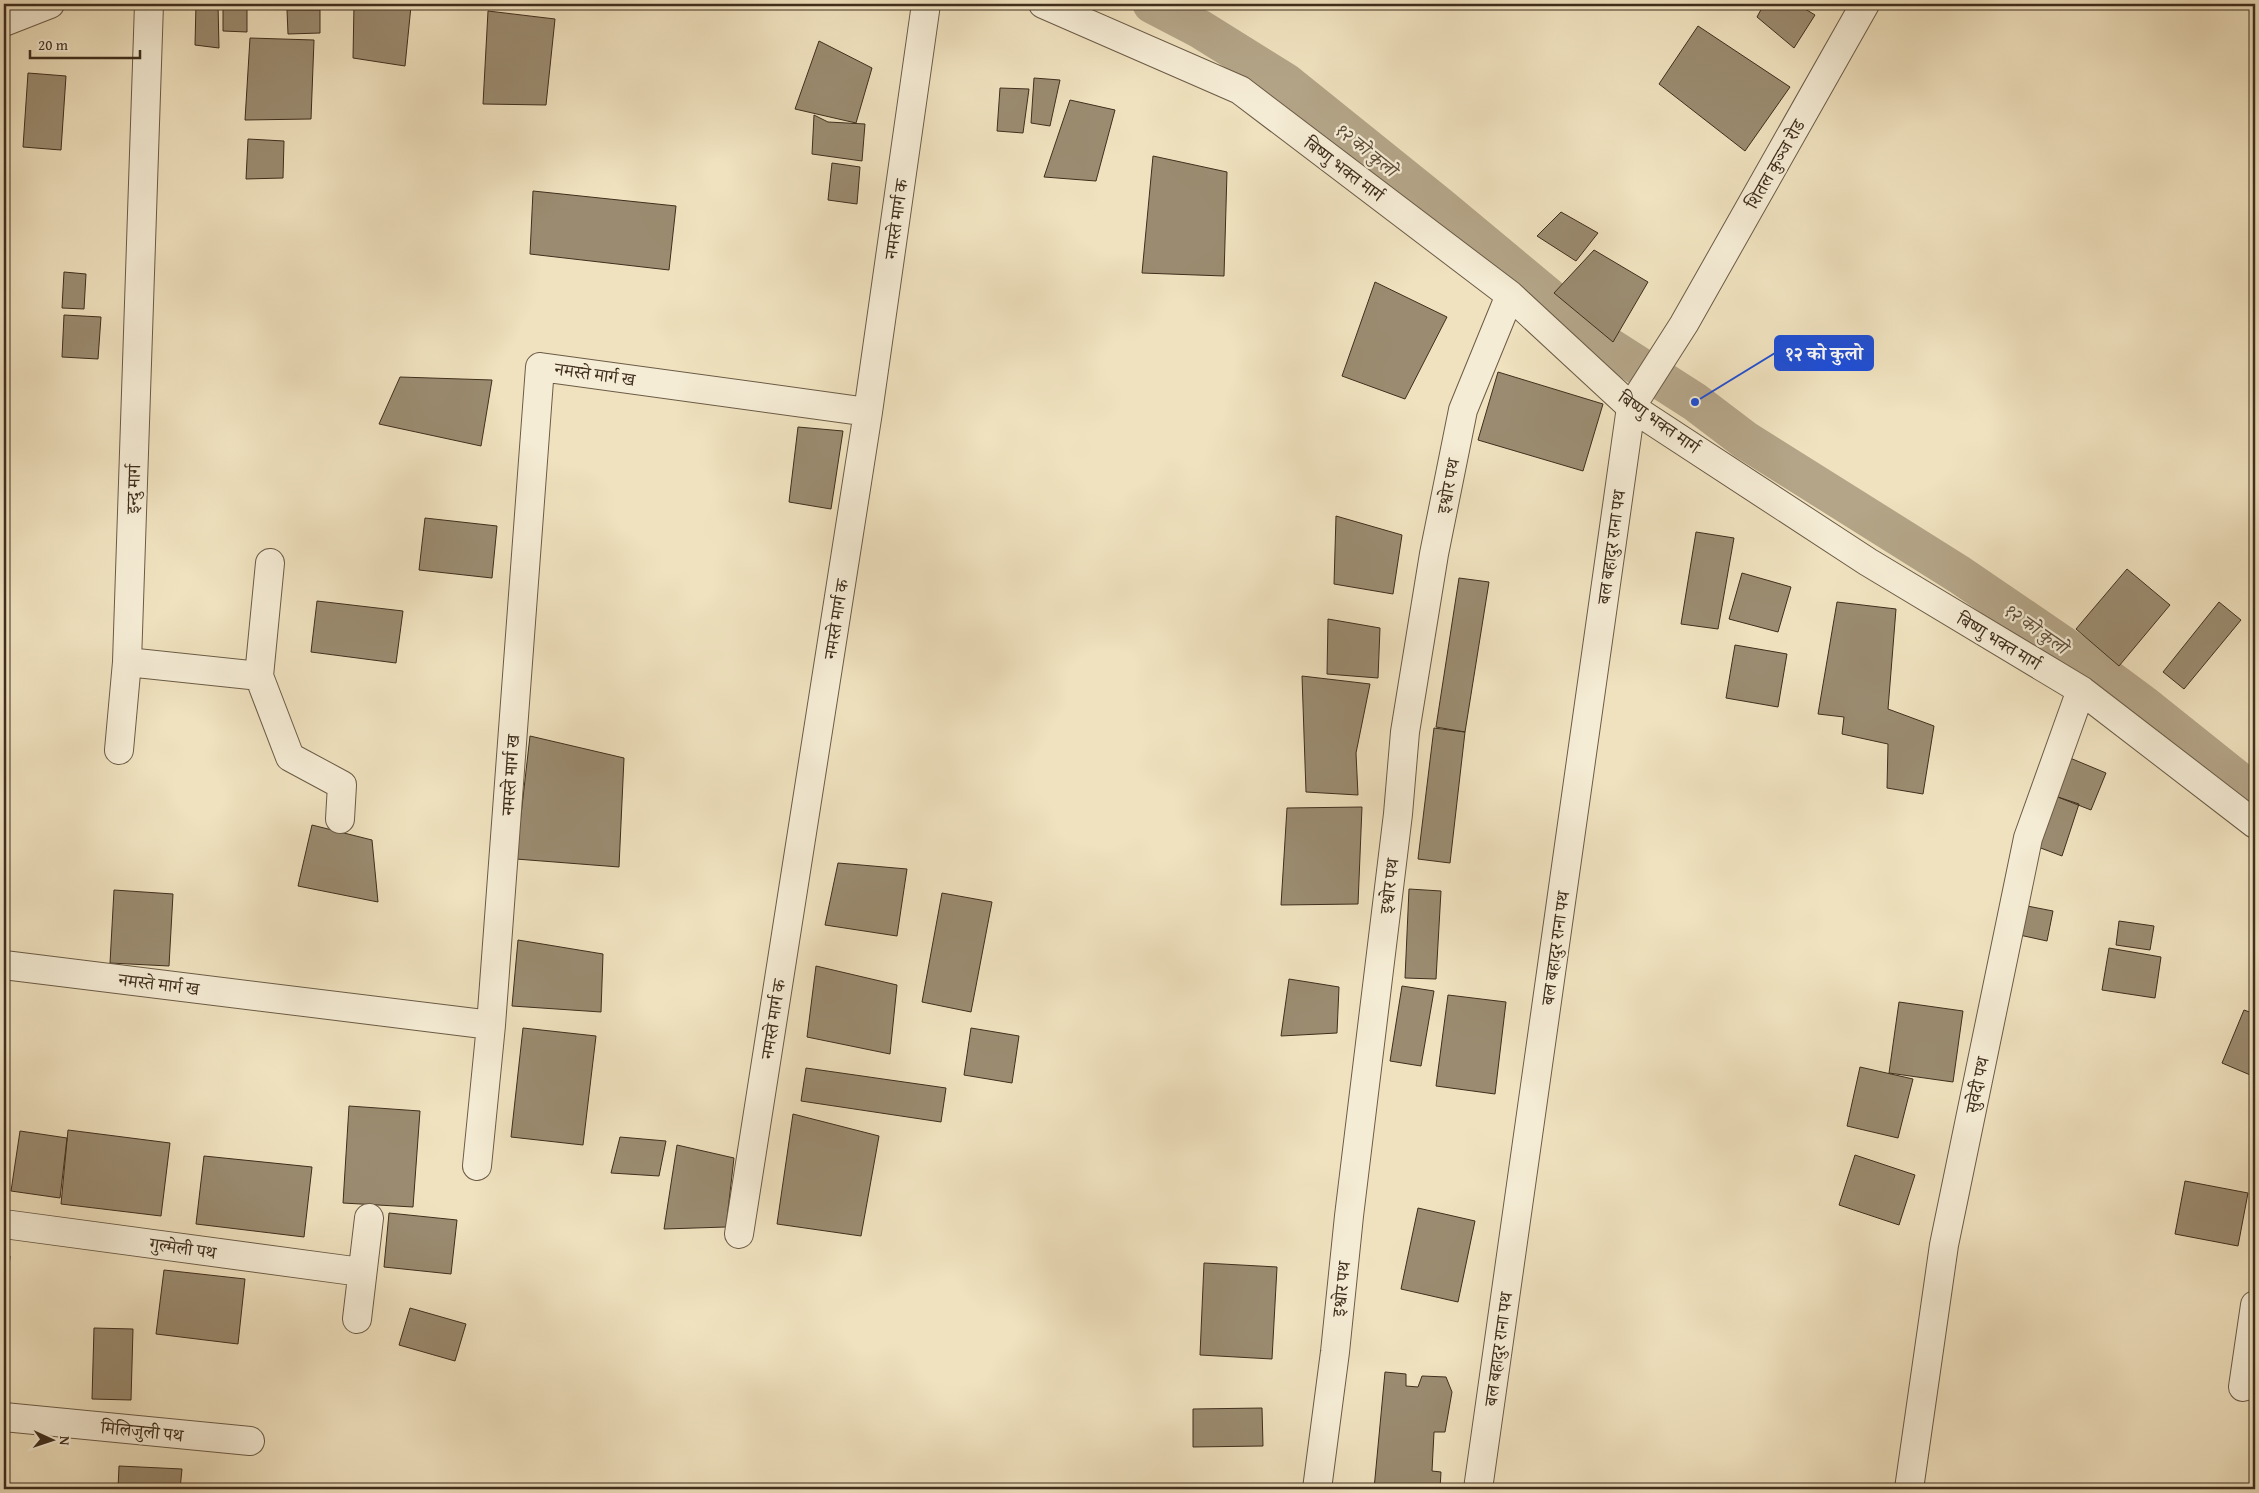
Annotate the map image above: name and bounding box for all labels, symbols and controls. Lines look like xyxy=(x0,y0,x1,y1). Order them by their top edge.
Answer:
scale bar xyxy=(30,28,140,60)
text: 20 m xyxy=(38,34,69,55)
street label: शितल कुञ्ज रोड xyxy=(1738,113,1812,215)
water label: १२ को कुलो xyxy=(1329,115,1407,186)
street label: बिष्णु भक्त मार्ग xyxy=(1297,129,1391,209)
street label: नमस्ते मार्ग क xyxy=(877,176,915,262)
callout: १२ को कुलो xyxy=(1775,336,1873,370)
text: १२ को कुलो xyxy=(1785,339,1865,367)
street label: नमस्ते मार्ग ख xyxy=(552,355,638,393)
street label: बिष्णु भक्त मार्ग xyxy=(1612,383,1707,461)
street label: इश्वोर पथ xyxy=(1429,455,1467,517)
street label: इन्दु मार्ग xyxy=(119,462,147,515)
street label: बल बहादुर राना पथ xyxy=(1590,487,1633,607)
street label: नमस्ते मार्ग क xyxy=(816,576,856,662)
water label: १२ को कुलो xyxy=(1998,596,2078,663)
street label: बिष्णु भक्त मार्ग xyxy=(1951,605,2048,678)
street label: नमस्ते मार्ग ख xyxy=(494,733,526,817)
street label: इश्वोर पथ xyxy=(1372,855,1406,916)
street label: बल बहादुर राना पथ xyxy=(1534,888,1577,1008)
street label: नमस्ते मार्ग ख xyxy=(116,966,202,1002)
street label: नमस्ते मार्ग क xyxy=(753,976,793,1062)
street label: सुवेदी पथ xyxy=(1958,1053,1996,1117)
street label: गुल्मेली पथ xyxy=(147,1230,220,1266)
street label: इश्वोर पथ xyxy=(1325,1258,1357,1319)
street label: बल बहादुर राना पथ xyxy=(1477,1289,1520,1409)
street label: मिलिजुली पथ xyxy=(98,1413,186,1449)
north arrow xyxy=(28,1416,78,1466)
text: N xyxy=(55,1435,75,1447)

